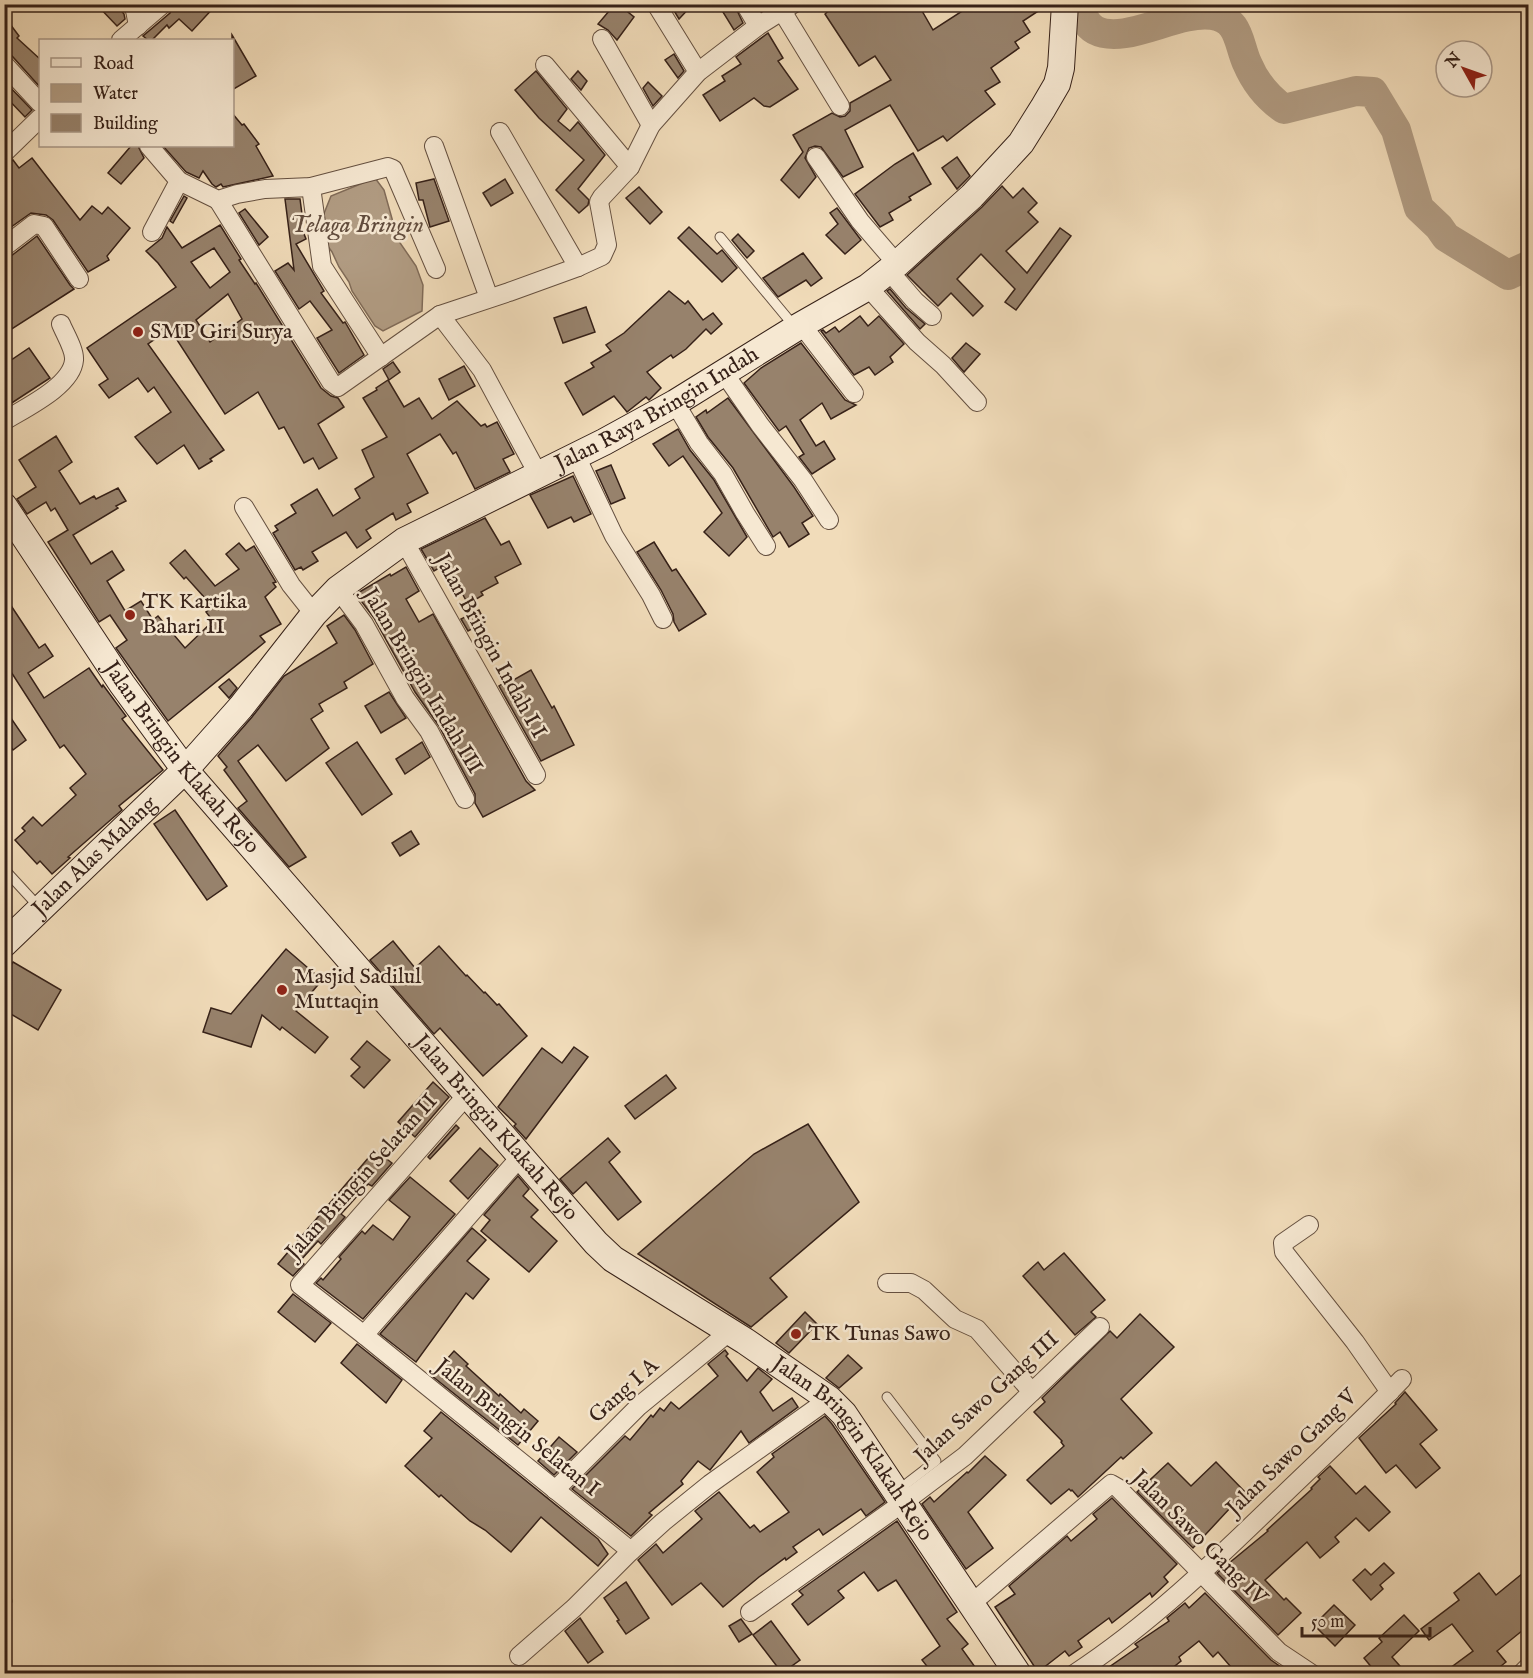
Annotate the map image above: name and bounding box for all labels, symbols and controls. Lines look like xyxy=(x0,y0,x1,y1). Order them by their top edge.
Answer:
legend xyxy=(39,39,234,147)
north arrow xyxy=(1434,39,1494,99)
text: N xyxy=(1441,49,1466,73)
text: Road xyxy=(93,53,134,76)
text: Water xyxy=(93,83,138,106)
text: Building xyxy=(93,113,158,136)
water label: Telaga Bringin xyxy=(290,210,424,241)
place label: SMP Giri Surya xyxy=(150,318,293,346)
marker: SMP Giri Surya xyxy=(131,325,145,339)
street label: Jalan Raya Bringin Indah xyxy=(548,340,764,479)
street label: Jalan Bringin Indah I I xyxy=(426,546,552,743)
street label: Jalan Bringin Indah III xyxy=(354,580,489,779)
place label: TK Kartika Bahari II xyxy=(142,588,247,641)
marker: TK Kartika Bahari II xyxy=(123,608,137,622)
street label: Jalan Bringin Klakah Rejo xyxy=(95,653,266,860)
street label: Jalan Alas Malang xyxy=(24,790,164,925)
place label: Masjid Sadilul Muttaqin xyxy=(294,963,421,1016)
marker: Masjid Sadilul Muttaqin xyxy=(275,983,289,997)
street label: Jalan Bringin Klakah Rejo xyxy=(405,1026,584,1227)
street label: Jalan Bringin Selatan II xyxy=(278,1088,444,1268)
place label: TK Tunas Sawo xyxy=(808,1320,951,1348)
street label: Jalan Sawo Gang III xyxy=(907,1326,1065,1472)
marker: TK Tunas Sawo xyxy=(789,1327,803,1341)
street label: Jalan Bringin Klakah Rejo xyxy=(764,1348,939,1547)
street label: Jalan Bringin Selatan I xyxy=(426,1351,605,1503)
street label: Gang I A xyxy=(583,1352,666,1430)
street label: Jalan Sawo Gang V xyxy=(1219,1383,1364,1525)
street label: Jalan Sawo Gang IV xyxy=(1123,1462,1273,1612)
scale bar xyxy=(1302,1600,1430,1638)
text: 50 m xyxy=(1311,1611,1344,1634)

